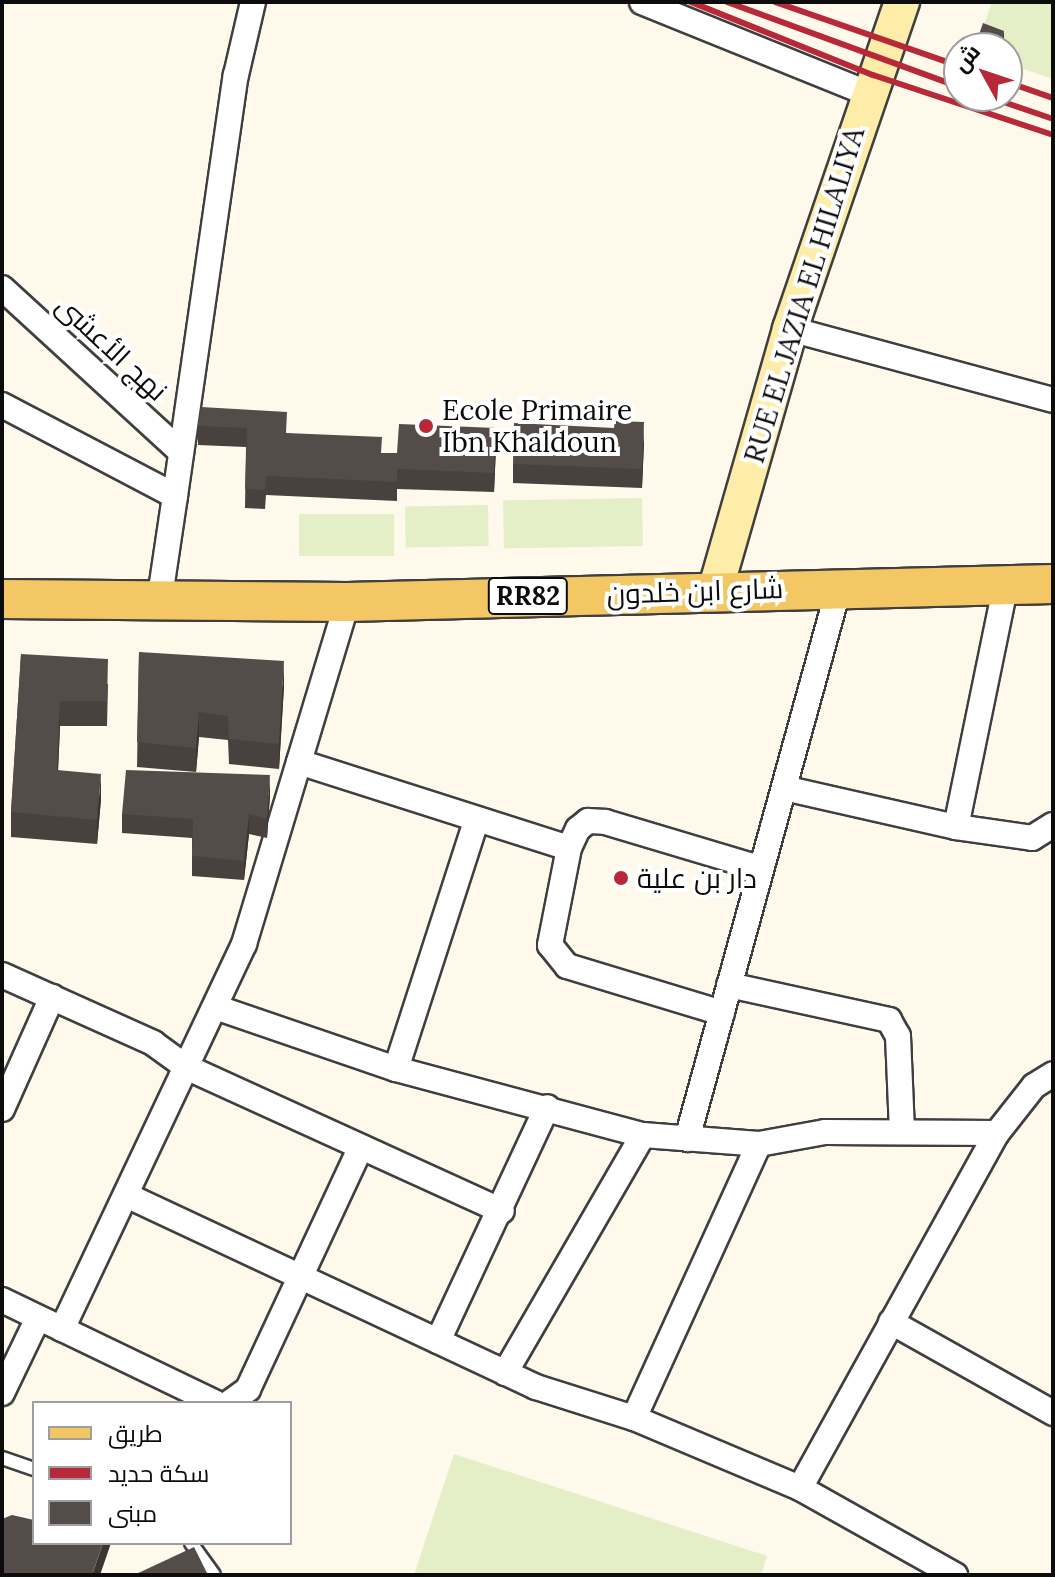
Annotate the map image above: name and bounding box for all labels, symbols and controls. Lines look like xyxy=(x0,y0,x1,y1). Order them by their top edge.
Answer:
north arrow xyxy=(943,32,1023,112)
text: ش xyxy=(946,38,986,78)
street label: RUE EL JAZIA EL HILALIYA xyxy=(737,123,871,467)
street label: نهج الأعشى xyxy=(50,288,174,408)
place label: Ecole Primaire Ibn Khaldoun xyxy=(442,393,632,459)
marker: Ecole Primaire Ibn Khaldoun xyxy=(417,417,435,435)
street label: شارع ابن خلدون xyxy=(606,571,784,611)
road number: RR82 xyxy=(486,574,570,618)
place label: دار بن علية xyxy=(637,861,757,895)
marker: دار بن علية xyxy=(612,869,630,887)
legend xyxy=(32,1401,292,1545)
text: طريق xyxy=(108,1418,163,1449)
text: سكة حديد xyxy=(108,1458,209,1489)
text: مبنى xyxy=(108,1498,157,1529)

